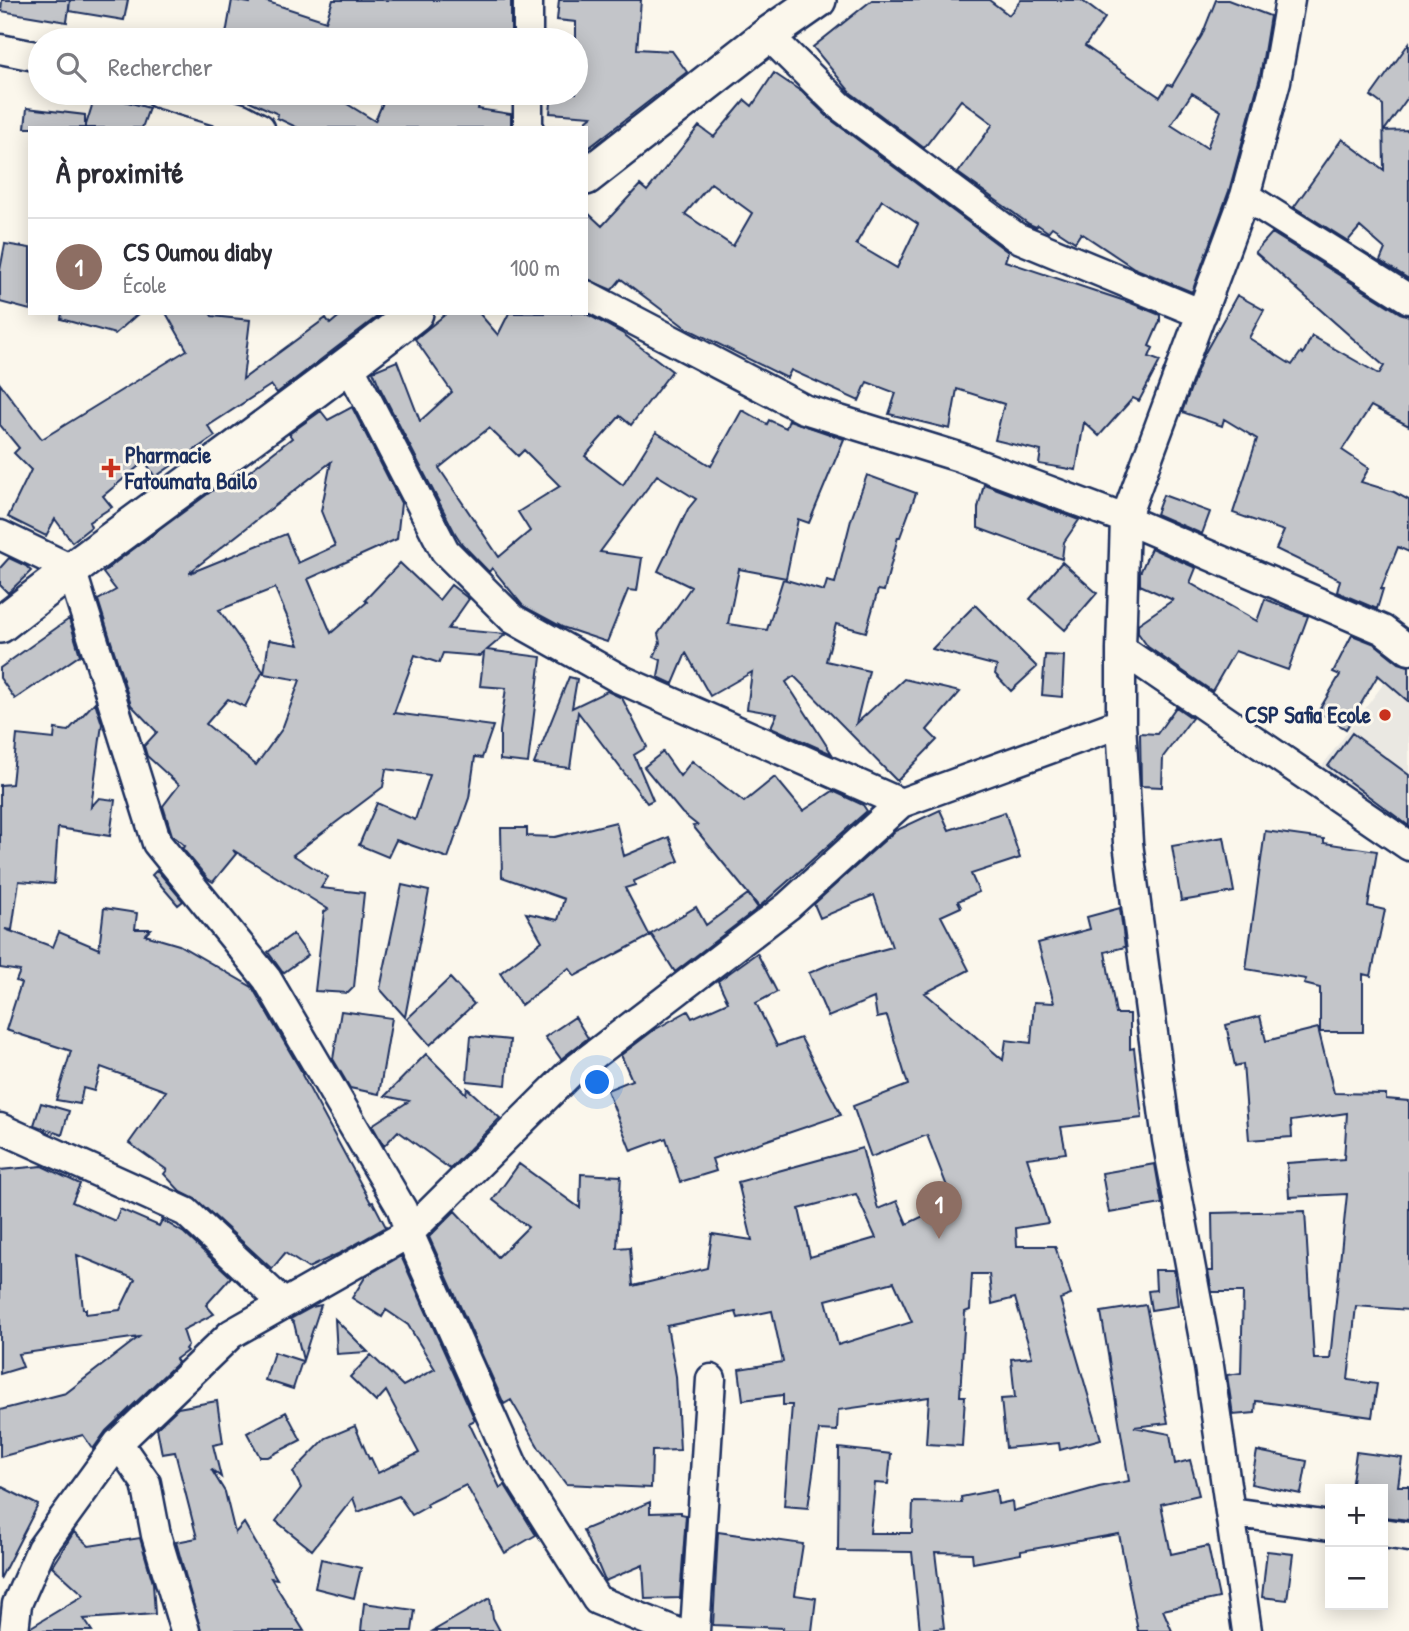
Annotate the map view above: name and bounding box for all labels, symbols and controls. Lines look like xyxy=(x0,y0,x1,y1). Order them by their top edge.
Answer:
search box xyxy=(28,28,588,105)
icon: search xyxy=(52,48,90,86)
text: Rechercher xyxy=(108,49,213,84)
text: À proximité xyxy=(56,152,184,192)
text: CS Oumou diaby xyxy=(123,234,272,269)
text: 1 xyxy=(75,252,83,283)
text: 100 m xyxy=(510,252,560,283)
text: École xyxy=(123,269,167,300)
place label: Pharmacie Fatoumata Bailo xyxy=(124,439,258,496)
marker: Pharmacie Fatoumata Bailo xyxy=(103,460,119,476)
place label: CSP Safia Ecole xyxy=(1245,699,1372,730)
marker: CSP Safia Ecole xyxy=(1377,707,1393,723)
your location xyxy=(580,1065,614,1099)
pin: 1 xyxy=(916,1181,962,1239)
map controls xyxy=(1325,1484,1388,1610)
button: + xyxy=(1325,1484,1388,1547)
button: − xyxy=(1325,1547,1388,1610)

